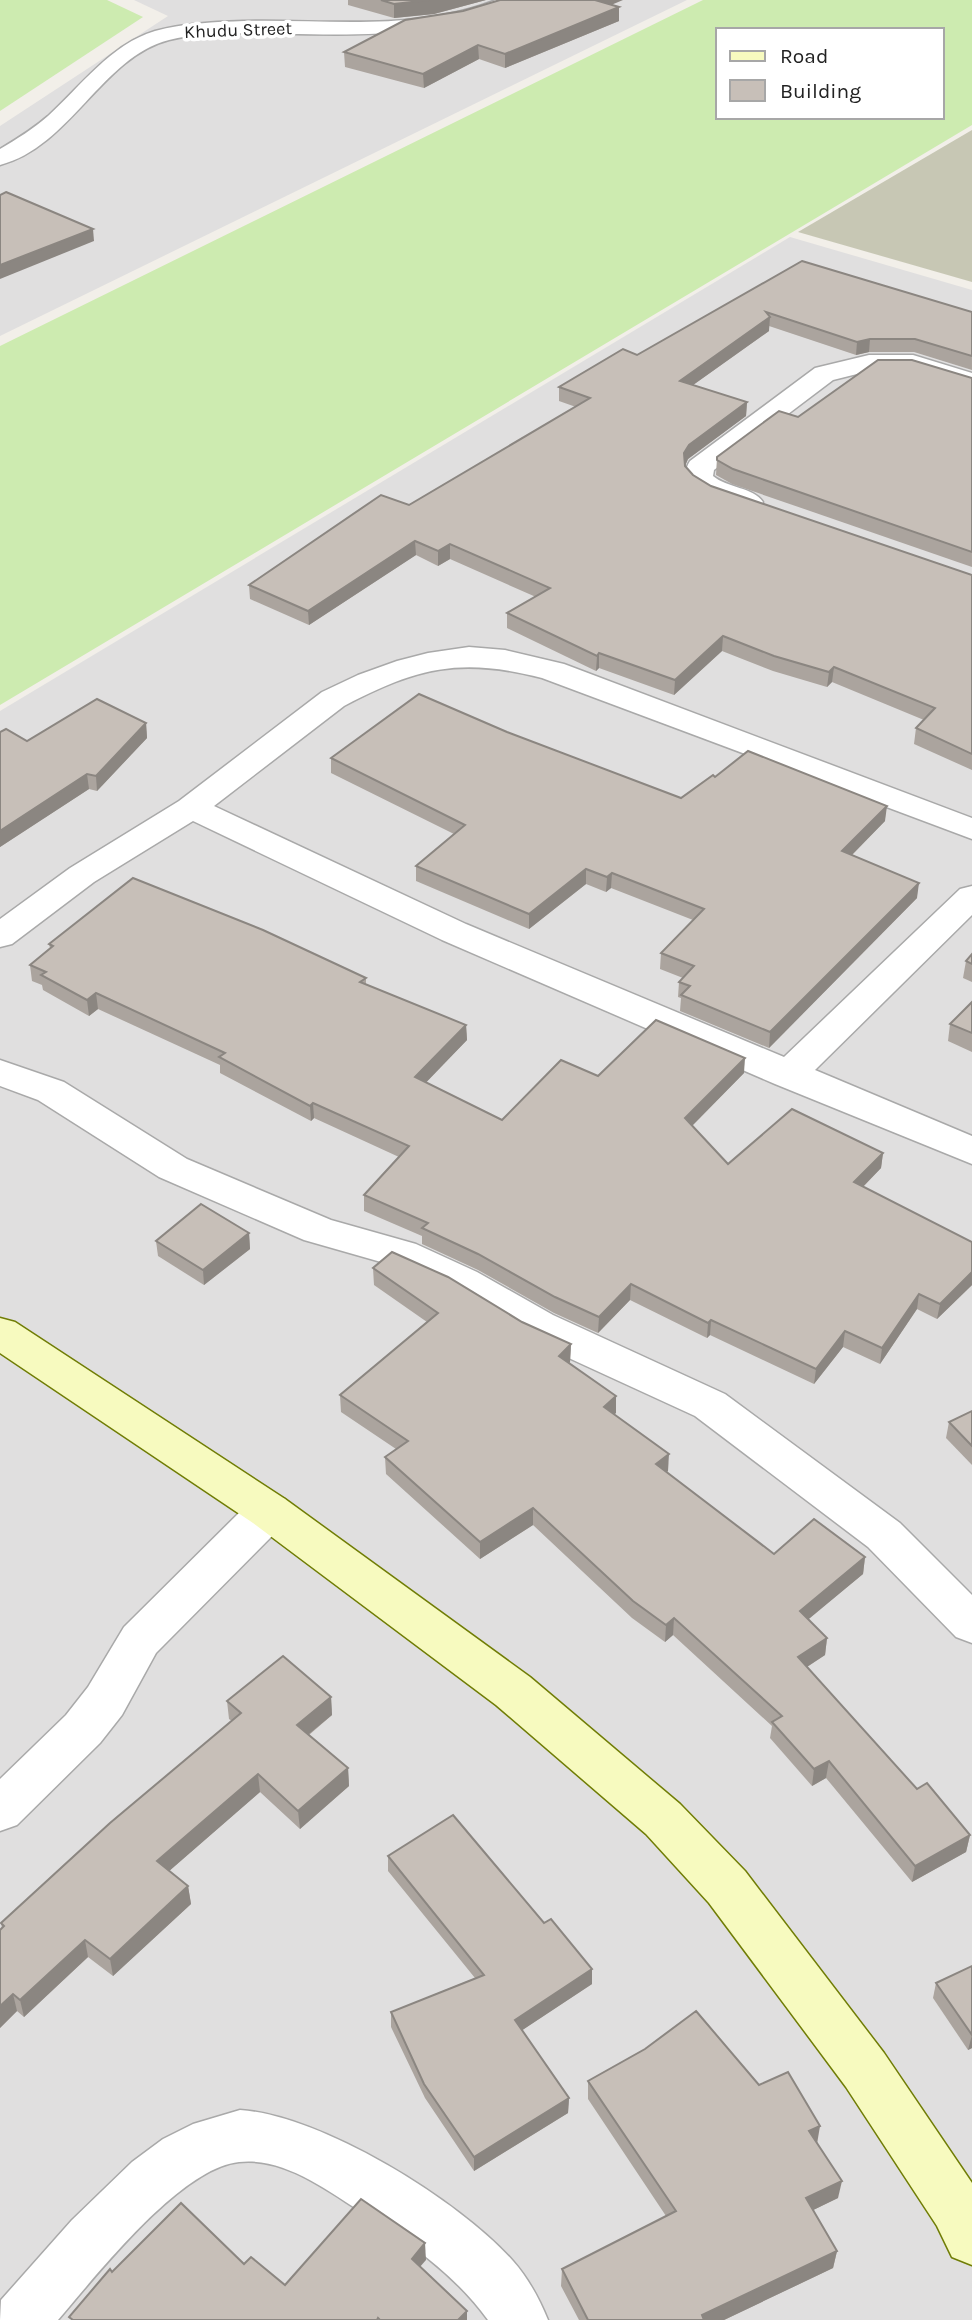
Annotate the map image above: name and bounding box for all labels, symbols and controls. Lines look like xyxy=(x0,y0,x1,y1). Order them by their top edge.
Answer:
street label: Khudu Street xyxy=(184,17,293,43)
legend xyxy=(716,28,944,119)
text: Road xyxy=(780,44,828,68)
text: Building xyxy=(780,79,861,103)

